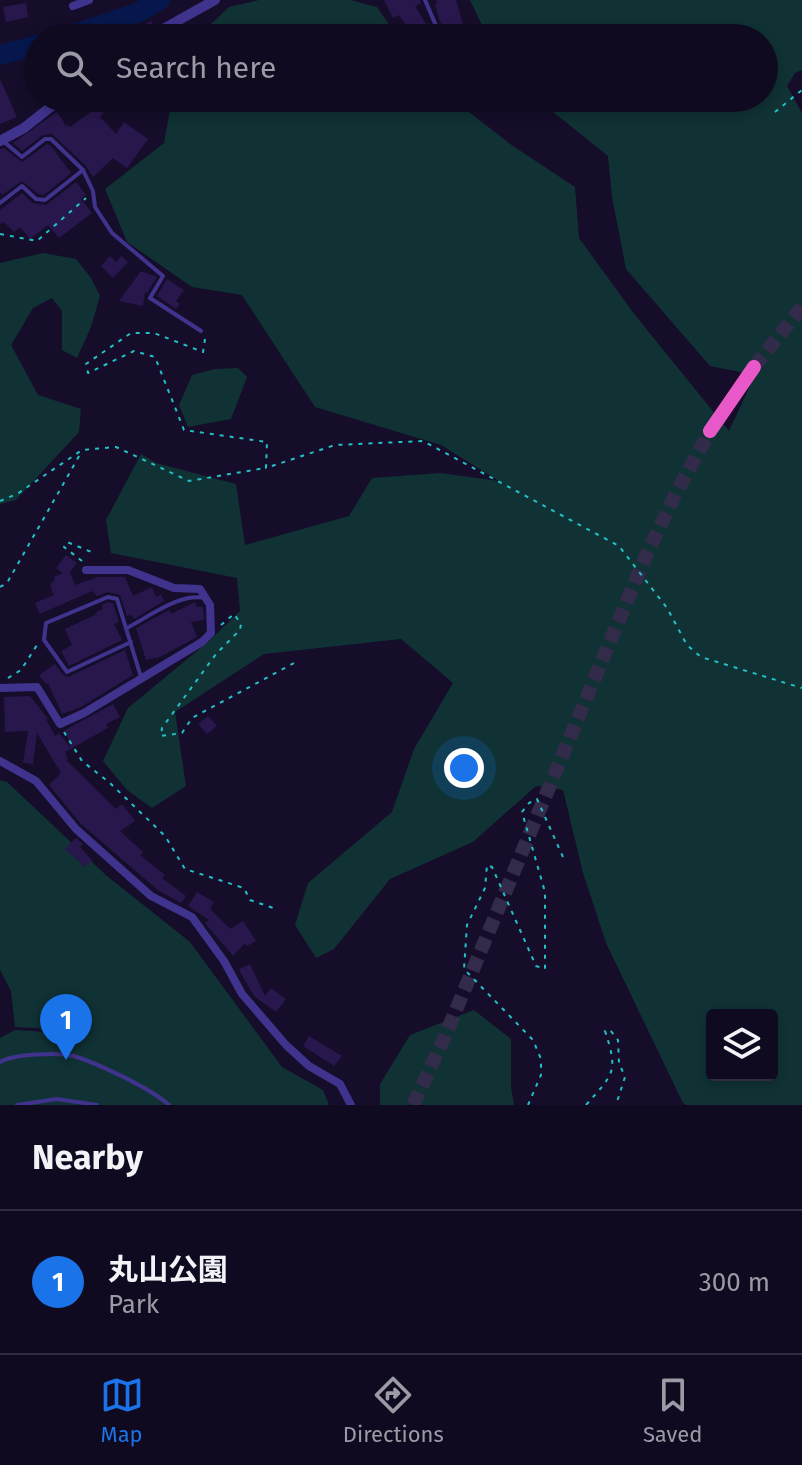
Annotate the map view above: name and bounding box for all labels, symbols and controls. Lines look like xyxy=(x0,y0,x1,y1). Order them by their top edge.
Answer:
search box xyxy=(24,24,778,112)
icon: search xyxy=(52,46,96,90)
text: Search here xyxy=(116,50,276,86)
your location xyxy=(444,748,484,788)
pin: 1 xyxy=(40,994,92,1060)
map controls xyxy=(706,1009,778,1081)
button: layers xyxy=(706,1009,778,1081)
text: Nearby xyxy=(32,1137,143,1178)
text: 丸山公園 xyxy=(108,1252,228,1288)
text: 1 xyxy=(52,1267,64,1298)
text: 300 m xyxy=(699,1267,770,1298)
text: Park xyxy=(108,1289,159,1320)
tab: Map xyxy=(100,1373,144,1448)
tab: Directions xyxy=(343,1373,444,1448)
tab: Saved xyxy=(643,1373,702,1448)

